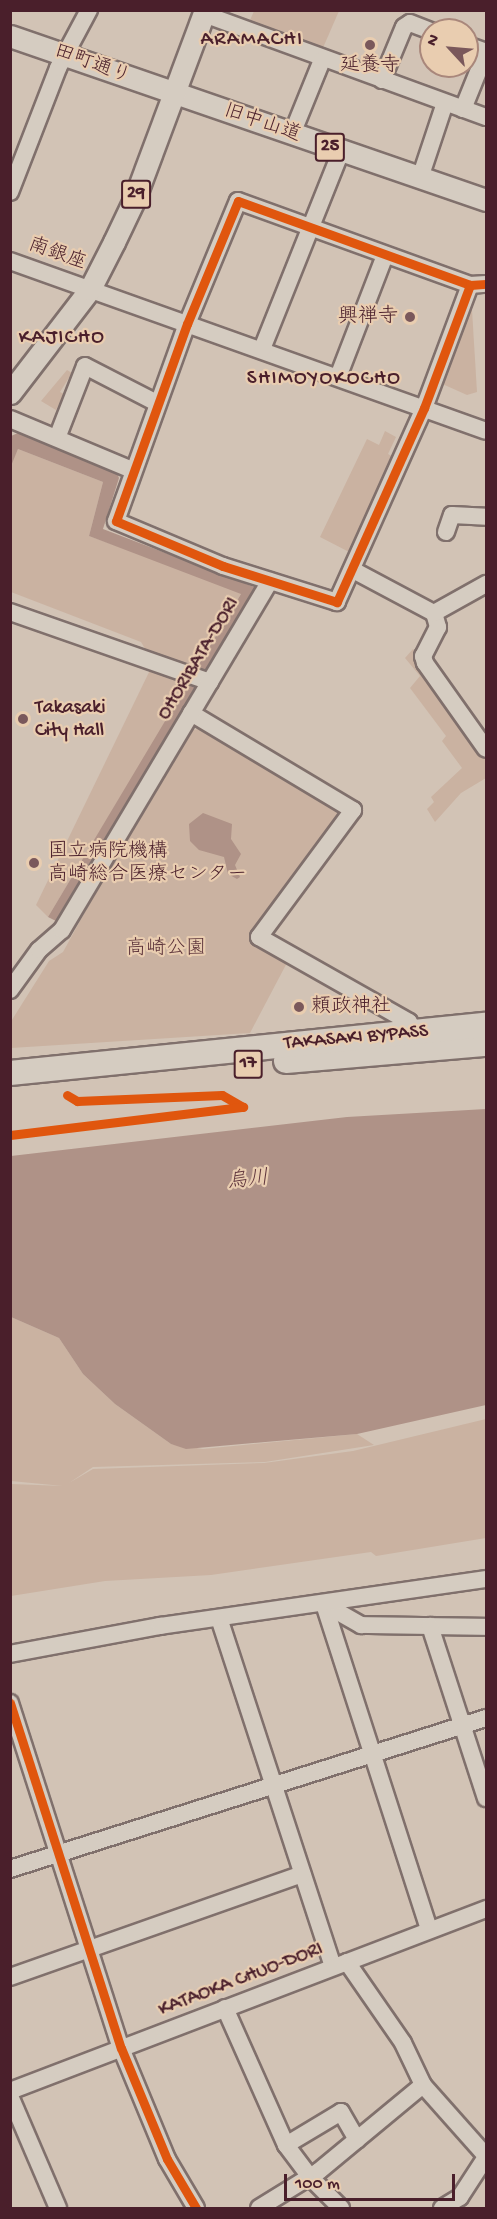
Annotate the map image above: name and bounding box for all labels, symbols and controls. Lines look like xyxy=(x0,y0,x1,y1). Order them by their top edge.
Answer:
north arrow xyxy=(419,18,479,78)
district label: ARAMACHI xyxy=(200,28,304,54)
text: N xyxy=(423,32,445,50)
marker: 延養寺 xyxy=(363,38,377,52)
street label: 田町通り xyxy=(50,40,134,90)
place label: 延養寺 xyxy=(340,54,400,78)
street label: 旧中山道 xyxy=(220,100,304,148)
road number: 25 xyxy=(314,132,346,162)
road number: 29 xyxy=(121,179,151,209)
street label: 南銀座 xyxy=(25,233,89,277)
place label: 興禅寺 xyxy=(338,305,398,329)
marker: 興禅寺 xyxy=(403,310,417,324)
district label: KAJICHO xyxy=(19,326,105,352)
district label: SHIMOYOKOCHO xyxy=(247,367,401,393)
street label: OHORIBATA-DORI xyxy=(153,593,245,725)
place label: Takasaki City Hall xyxy=(35,696,106,743)
marker: Takasaki City Hall xyxy=(16,712,30,726)
place label: 国立病院機構 高崎総合医療センター xyxy=(48,840,248,887)
marker: 国立病院機構 高崎総合医療センター xyxy=(25,854,43,872)
park label: 高崎公園 xyxy=(126,937,206,961)
place label: 頼政神社 xyxy=(311,995,391,1019)
marker: 頼政神社 xyxy=(292,1000,306,1014)
street label: TAKASAKI BYPASS xyxy=(283,1020,429,1056)
road number: 17 xyxy=(233,1049,263,1079)
water label: 烏川 xyxy=(226,1167,270,1197)
street label: KATAOKA CHUO-DORI xyxy=(155,1938,327,2022)
scale bar xyxy=(287,2162,458,2200)
text: 100 m xyxy=(295,2174,340,2195)

